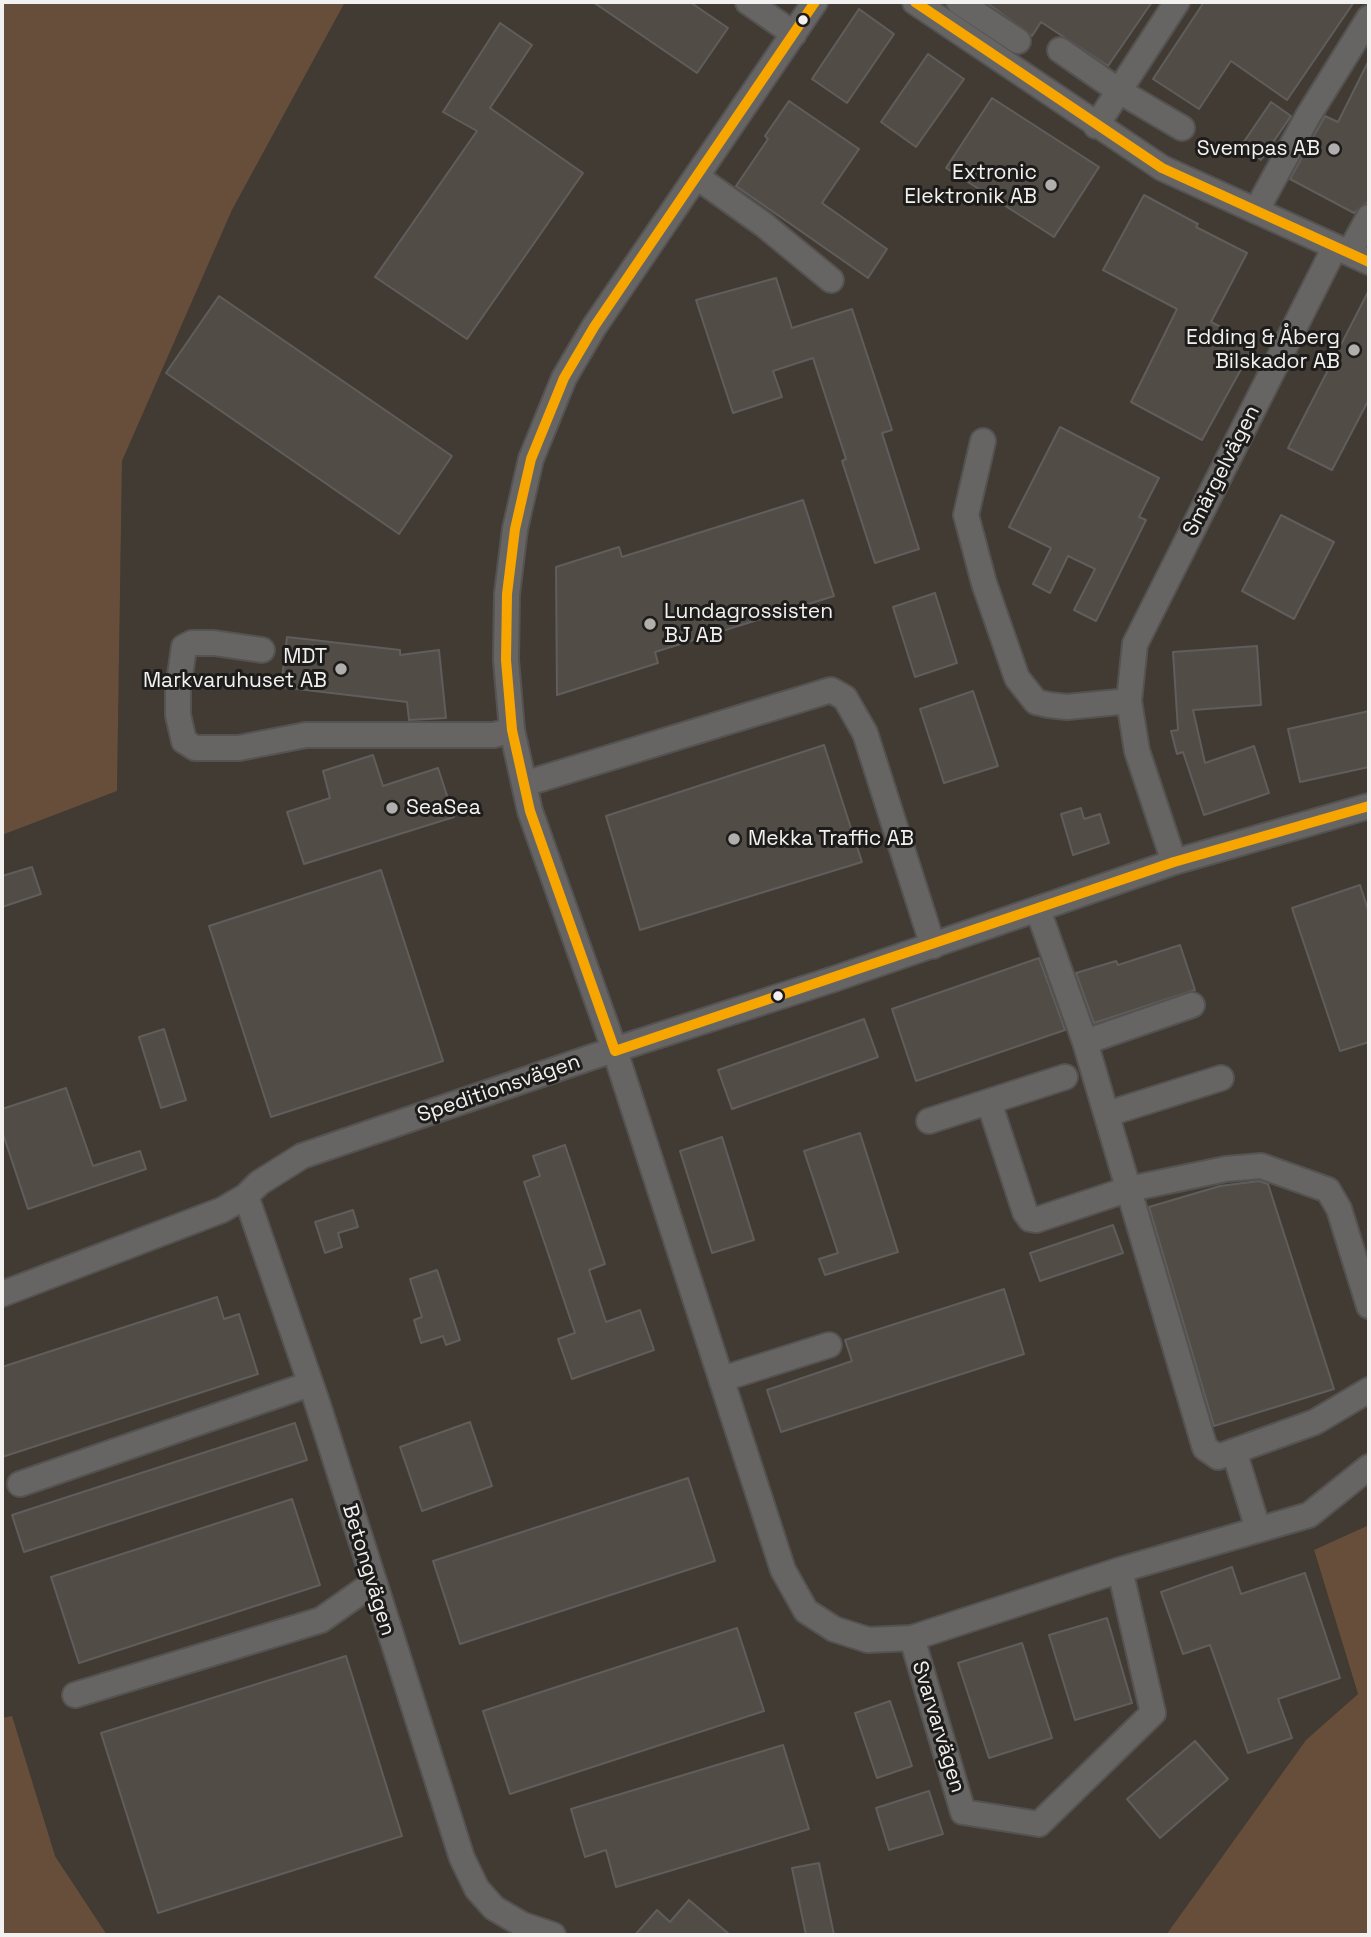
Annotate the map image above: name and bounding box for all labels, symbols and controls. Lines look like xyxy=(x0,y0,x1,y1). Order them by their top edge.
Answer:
unlabelled marker xyxy=(796,13,810,27)
place label: Svempas AB xyxy=(1197,136,1320,162)
marker: Svempas AB xyxy=(1326,141,1342,157)
place label: Extronic Elektronik AB xyxy=(904,160,1037,210)
marker: Extronic Elektronik AB xyxy=(1043,177,1059,193)
place label: Edding & Åberg Bilskador AB xyxy=(1186,325,1340,375)
marker: Edding & Åberg Bilskador AB xyxy=(1346,342,1362,358)
street label: Smärgelvägen xyxy=(1178,401,1266,541)
place label: Lundagrossisten BJ AB xyxy=(664,599,833,649)
marker: Lundagrossisten BJ AB xyxy=(642,616,658,632)
place label: MDT Markvaruhuset AB xyxy=(143,644,327,694)
marker: MDT Markvaruhuset AB xyxy=(333,661,349,677)
place label: SeaSea xyxy=(406,795,481,821)
marker: SeaSea xyxy=(384,800,400,816)
place label: Mekka Traffic AB xyxy=(748,826,914,852)
marker: Mekka Traffic AB xyxy=(726,831,742,847)
unlabelled marker xyxy=(771,989,785,1003)
street label: Speditionsvägen xyxy=(414,1049,584,1129)
street label: Betongvägen xyxy=(336,1501,400,1639)
street label: Svarvarvägen xyxy=(906,1658,970,1796)

